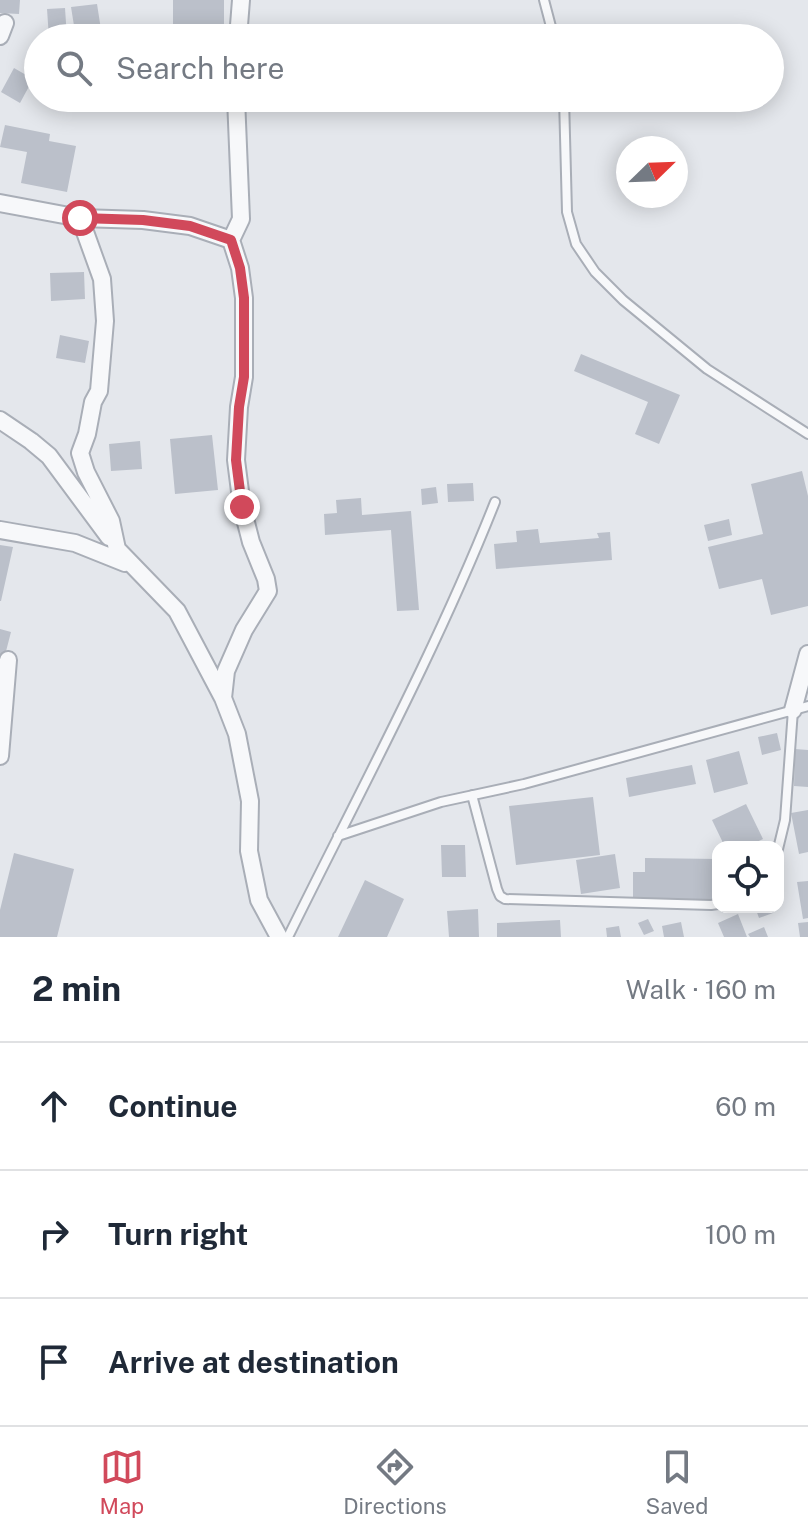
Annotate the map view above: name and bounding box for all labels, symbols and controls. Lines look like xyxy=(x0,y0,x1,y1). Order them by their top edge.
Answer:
search box xyxy=(24,24,784,112)
icon: search xyxy=(52,46,96,90)
text: Search here xyxy=(116,50,284,86)
north arrow xyxy=(616,136,688,208)
route start xyxy=(62,200,98,236)
route end xyxy=(224,489,260,525)
map controls xyxy=(712,841,784,913)
button: locate xyxy=(712,841,784,913)
text: 2 min xyxy=(32,969,121,1009)
text: Walk · 160 m xyxy=(626,974,776,1005)
icon: ahead xyxy=(32,1084,76,1128)
text: Continue xyxy=(108,1088,238,1124)
text: 60 m xyxy=(715,1091,776,1122)
icon: right xyxy=(32,1212,76,1256)
text: Turn right xyxy=(108,1216,248,1252)
text: 100 m xyxy=(705,1219,776,1250)
icon: arrive xyxy=(32,1340,76,1384)
text: Arrive at destination xyxy=(108,1344,399,1380)
tab: Map xyxy=(100,1445,144,1519)
tab: Directions xyxy=(343,1445,447,1519)
tab: Saved xyxy=(646,1445,708,1519)

